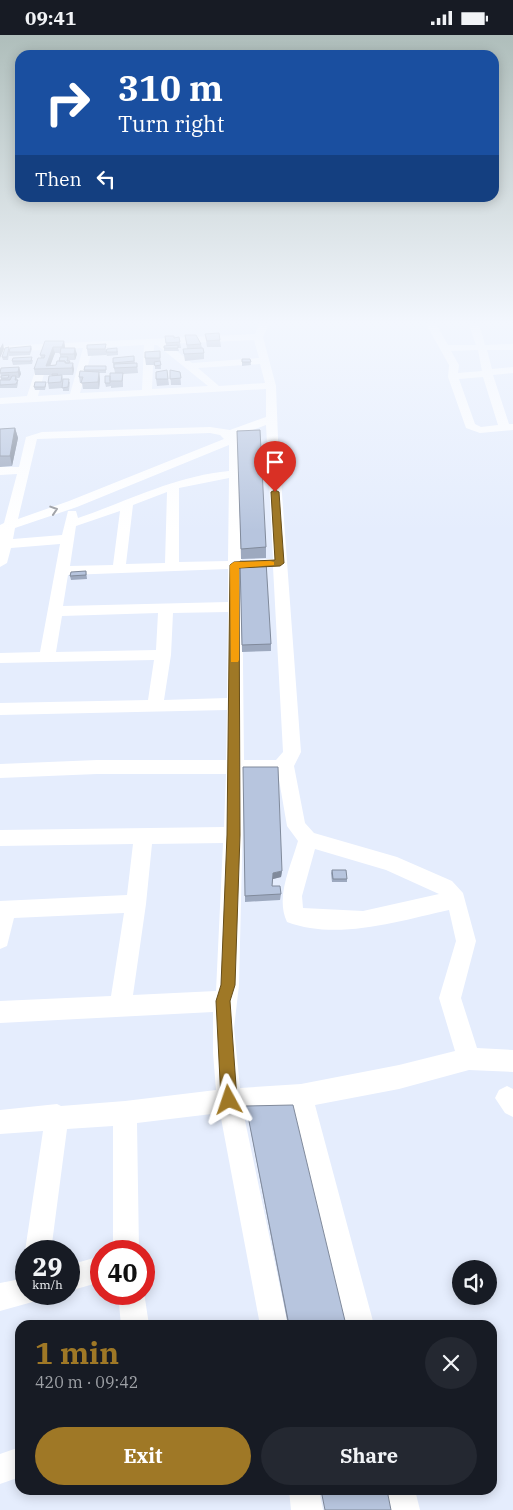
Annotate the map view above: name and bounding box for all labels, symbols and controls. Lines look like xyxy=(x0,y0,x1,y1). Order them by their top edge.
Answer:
text: 09:41 xyxy=(25,6,76,30)
text: 310 m xyxy=(118,65,223,111)
icon: right xyxy=(35,70,100,135)
text: Turn right xyxy=(118,109,225,138)
icon: left xyxy=(92,165,120,193)
text: Then xyxy=(35,167,82,191)
pin xyxy=(254,441,296,492)
icon: arrive xyxy=(261,448,289,476)
one-way arrow xyxy=(49,506,58,516)
position arrow xyxy=(202,1073,254,1125)
speed limit sign: 40 xyxy=(90,1240,155,1305)
text: 29 xyxy=(32,1250,63,1283)
map controls xyxy=(452,1260,497,1305)
button: sound xyxy=(452,1260,497,1305)
text: km/h xyxy=(32,1277,63,1292)
text: 1 min xyxy=(35,1333,119,1372)
button: close xyxy=(425,1337,477,1389)
text: 420 m · 09:42 xyxy=(35,1372,138,1392)
button: Exit xyxy=(35,1427,251,1485)
button: Share xyxy=(261,1427,477,1485)

